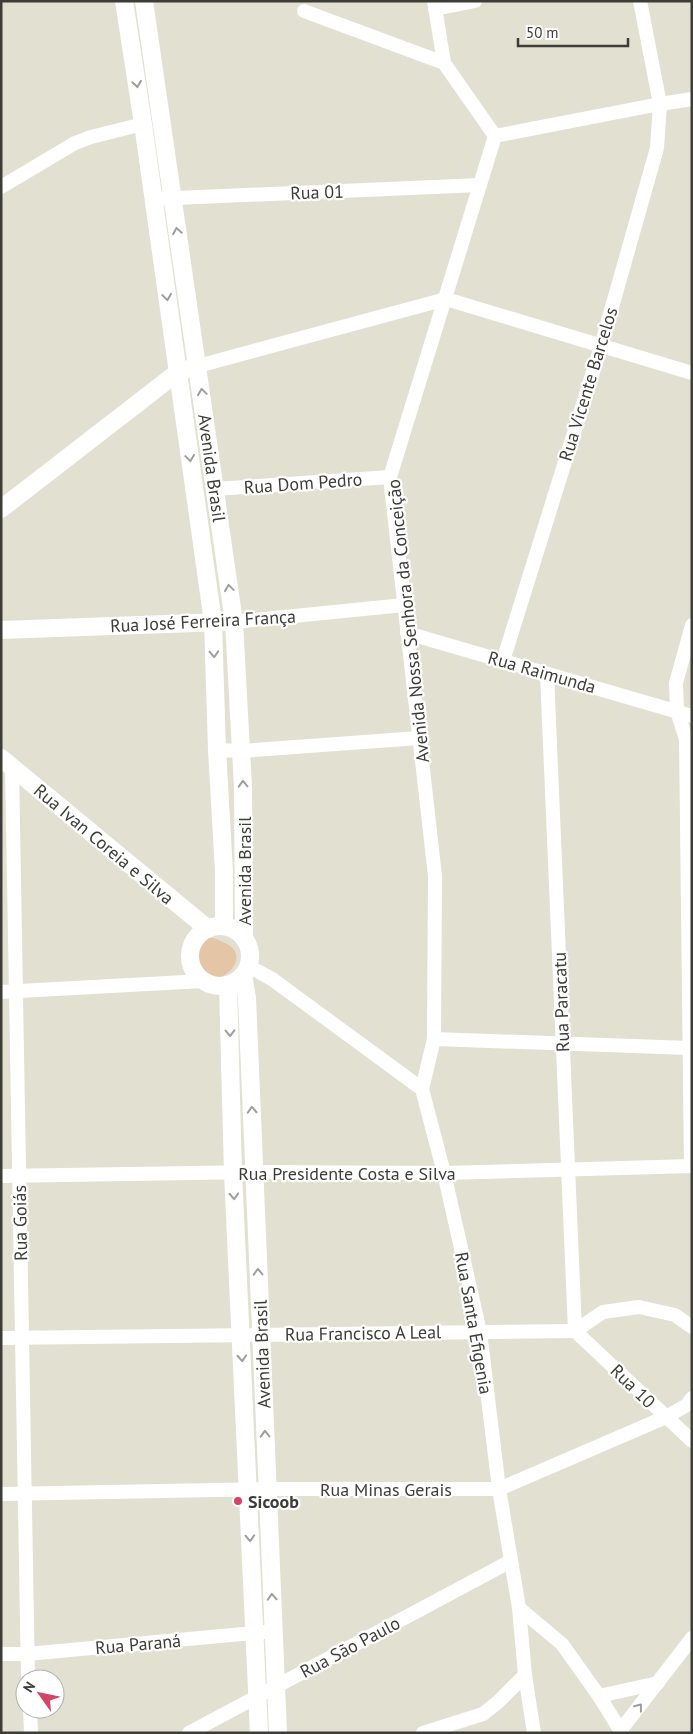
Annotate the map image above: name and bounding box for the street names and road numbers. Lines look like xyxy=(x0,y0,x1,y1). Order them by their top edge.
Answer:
street label: Rua 01 xyxy=(290,180,344,204)
street label: Rua Vicente Barcelos xyxy=(554,304,622,464)
street label: Avenida Brasil xyxy=(193,413,231,524)
street label: Rua Dom Pedro xyxy=(243,467,363,499)
street label: Avenida Nossa Senhora da Conceição xyxy=(382,478,434,764)
street label: Rua José Ferreira França xyxy=(109,605,297,637)
street label: Rua Raimunda xyxy=(485,646,599,698)
street label: Rua Ivan Coreia e Silva xyxy=(29,779,179,909)
street label: Avenida Brasil xyxy=(233,816,256,925)
street label: Rua Paracatu xyxy=(548,952,574,1052)
street label: Rua Presidente Costa e Silva xyxy=(238,1162,456,1185)
street label: Rua Goiás xyxy=(8,1185,32,1261)
street label: Rua Santa Efigenia xyxy=(450,1250,498,1396)
street label: Avenida Brasil xyxy=(249,1298,275,1409)
street label: Rua Francisco A Leal xyxy=(285,1320,442,1346)
street label: Rua 10 xyxy=(606,1359,660,1413)
street label: Rua Minas Gerais xyxy=(320,1478,452,1501)
street label: Rua São Paulo xyxy=(296,1611,404,1683)
street label: Rua Paraná xyxy=(94,1629,182,1659)

